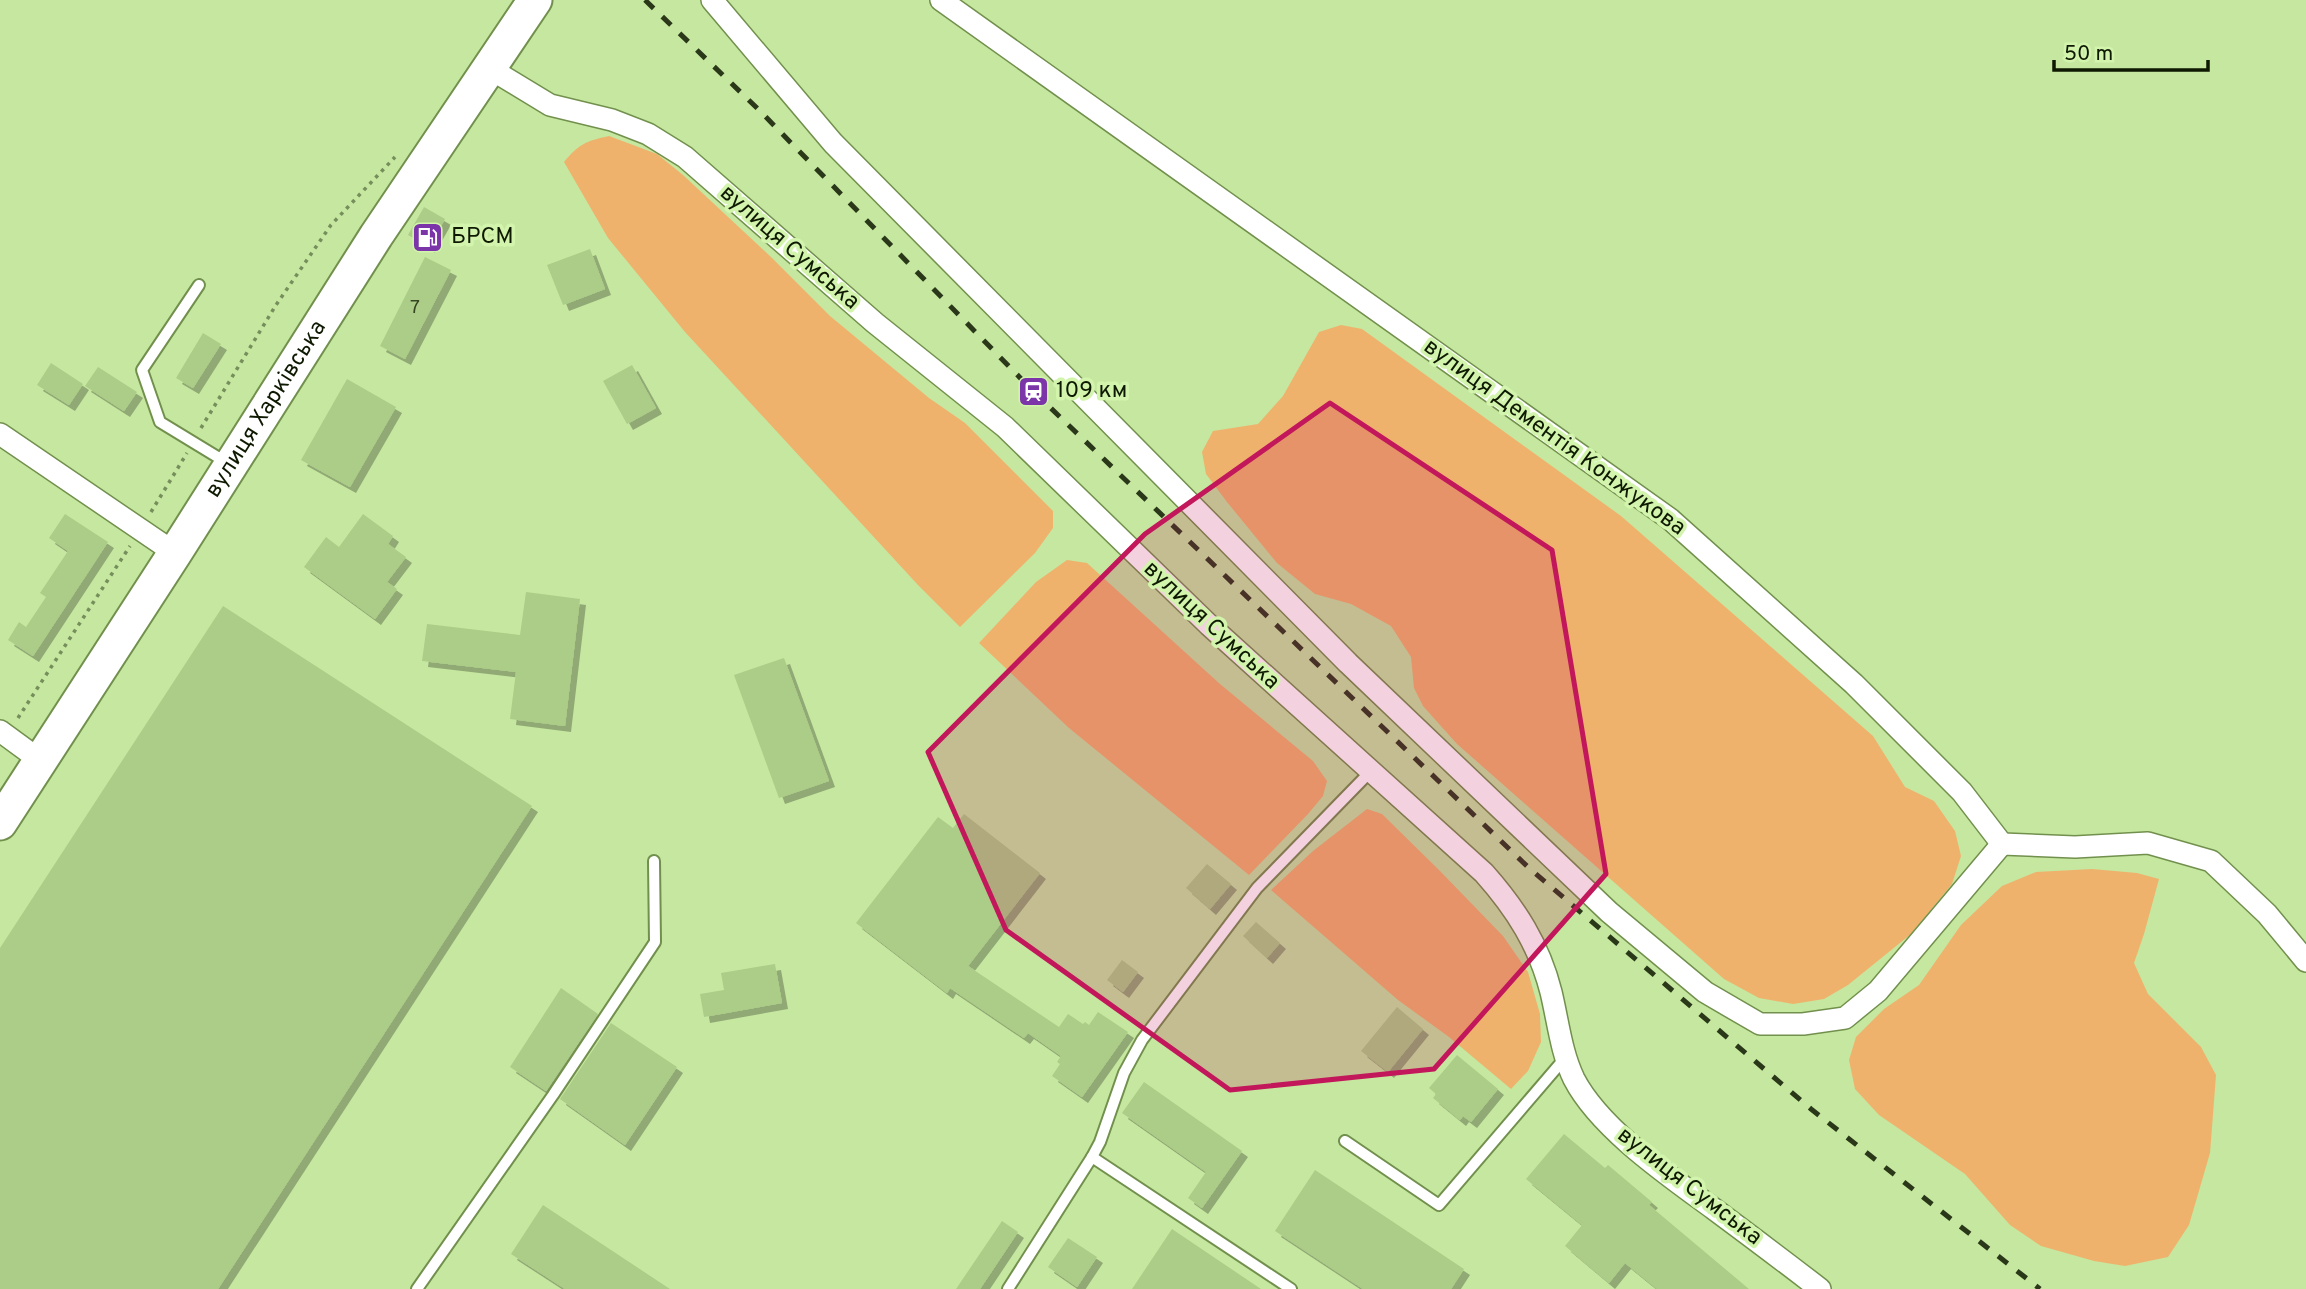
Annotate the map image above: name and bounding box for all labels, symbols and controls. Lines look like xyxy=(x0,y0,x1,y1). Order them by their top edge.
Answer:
scale bar xyxy=(2054,28,2208,72)
text: 50 m xyxy=(2064,41,2113,68)
street label: вулиця Сумська xyxy=(713,179,865,317)
fuel station icon: БРСМ xyxy=(411,220,445,254)
place label: БРСМ xyxy=(451,223,514,252)
house number: 7 xyxy=(410,296,420,320)
street label: вулиця Харківська xyxy=(199,315,333,503)
street label: вулиця Дементія Конжукова xyxy=(1417,333,1691,543)
station icon: 109 км xyxy=(1016,374,1050,408)
place label: 109 км xyxy=(1056,377,1127,406)
street label: вулиця Сумська xyxy=(1137,555,1285,697)
street label: вулиця Сумська xyxy=(1611,1121,1767,1253)

